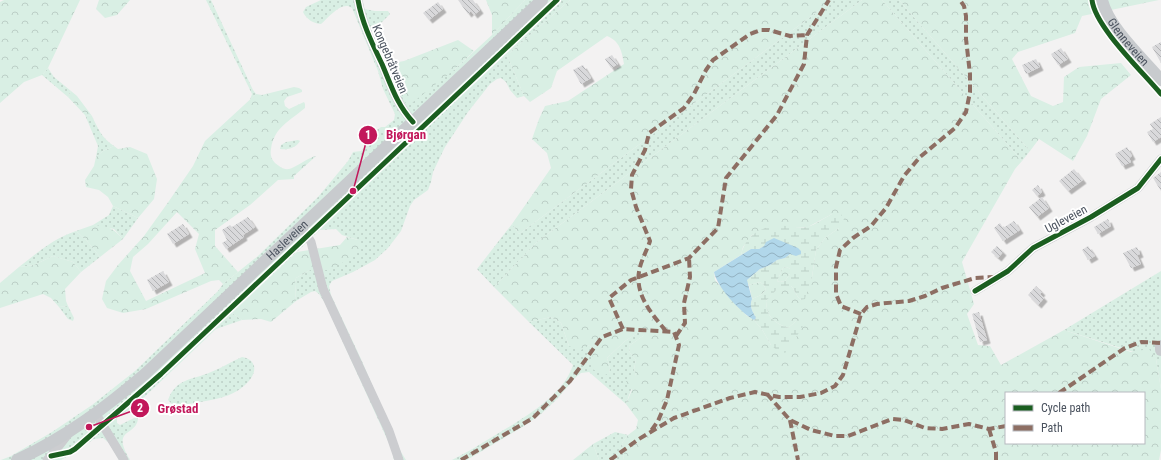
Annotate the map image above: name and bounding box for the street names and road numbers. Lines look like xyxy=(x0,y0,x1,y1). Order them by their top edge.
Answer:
street label: Glenneveien xyxy=(1104,16,1152,69)
street label: Kongebråtveien xyxy=(369,23,411,96)
street label: Ugleveien xyxy=(1042,202,1090,236)
street label: Hasleveien xyxy=(263,217,311,263)

